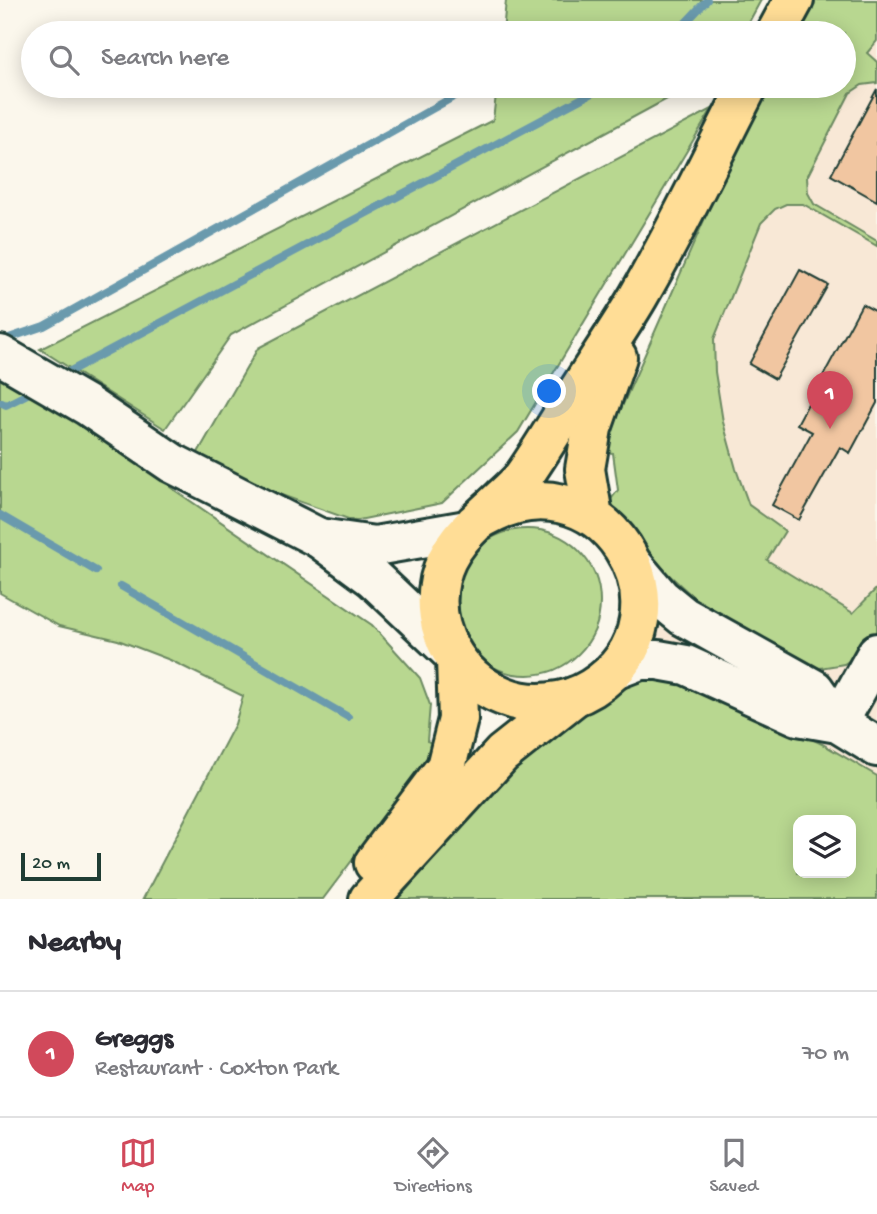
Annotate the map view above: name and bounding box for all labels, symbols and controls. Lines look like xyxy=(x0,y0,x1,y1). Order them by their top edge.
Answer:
search box xyxy=(21,21,856,98)
icon: search xyxy=(45,41,83,79)
text: Search here xyxy=(101,44,229,75)
pin: 1 xyxy=(807,371,853,429)
your location xyxy=(532,374,566,408)
map controls xyxy=(793,815,856,878)
button: layers xyxy=(793,815,856,878)
scale bar xyxy=(21,850,102,882)
text: 20 m xyxy=(32,853,70,876)
text: Nearby xyxy=(28,927,121,962)
text: Greggs xyxy=(95,1025,173,1056)
text: 1 xyxy=(46,1041,56,1068)
text: 70 m xyxy=(802,1041,849,1068)
text: Restaurant · Coxton Park xyxy=(95,1056,338,1083)
tab: Map xyxy=(119,1134,157,1199)
tab: Directions xyxy=(395,1134,472,1199)
tab: Saved xyxy=(709,1134,758,1199)

